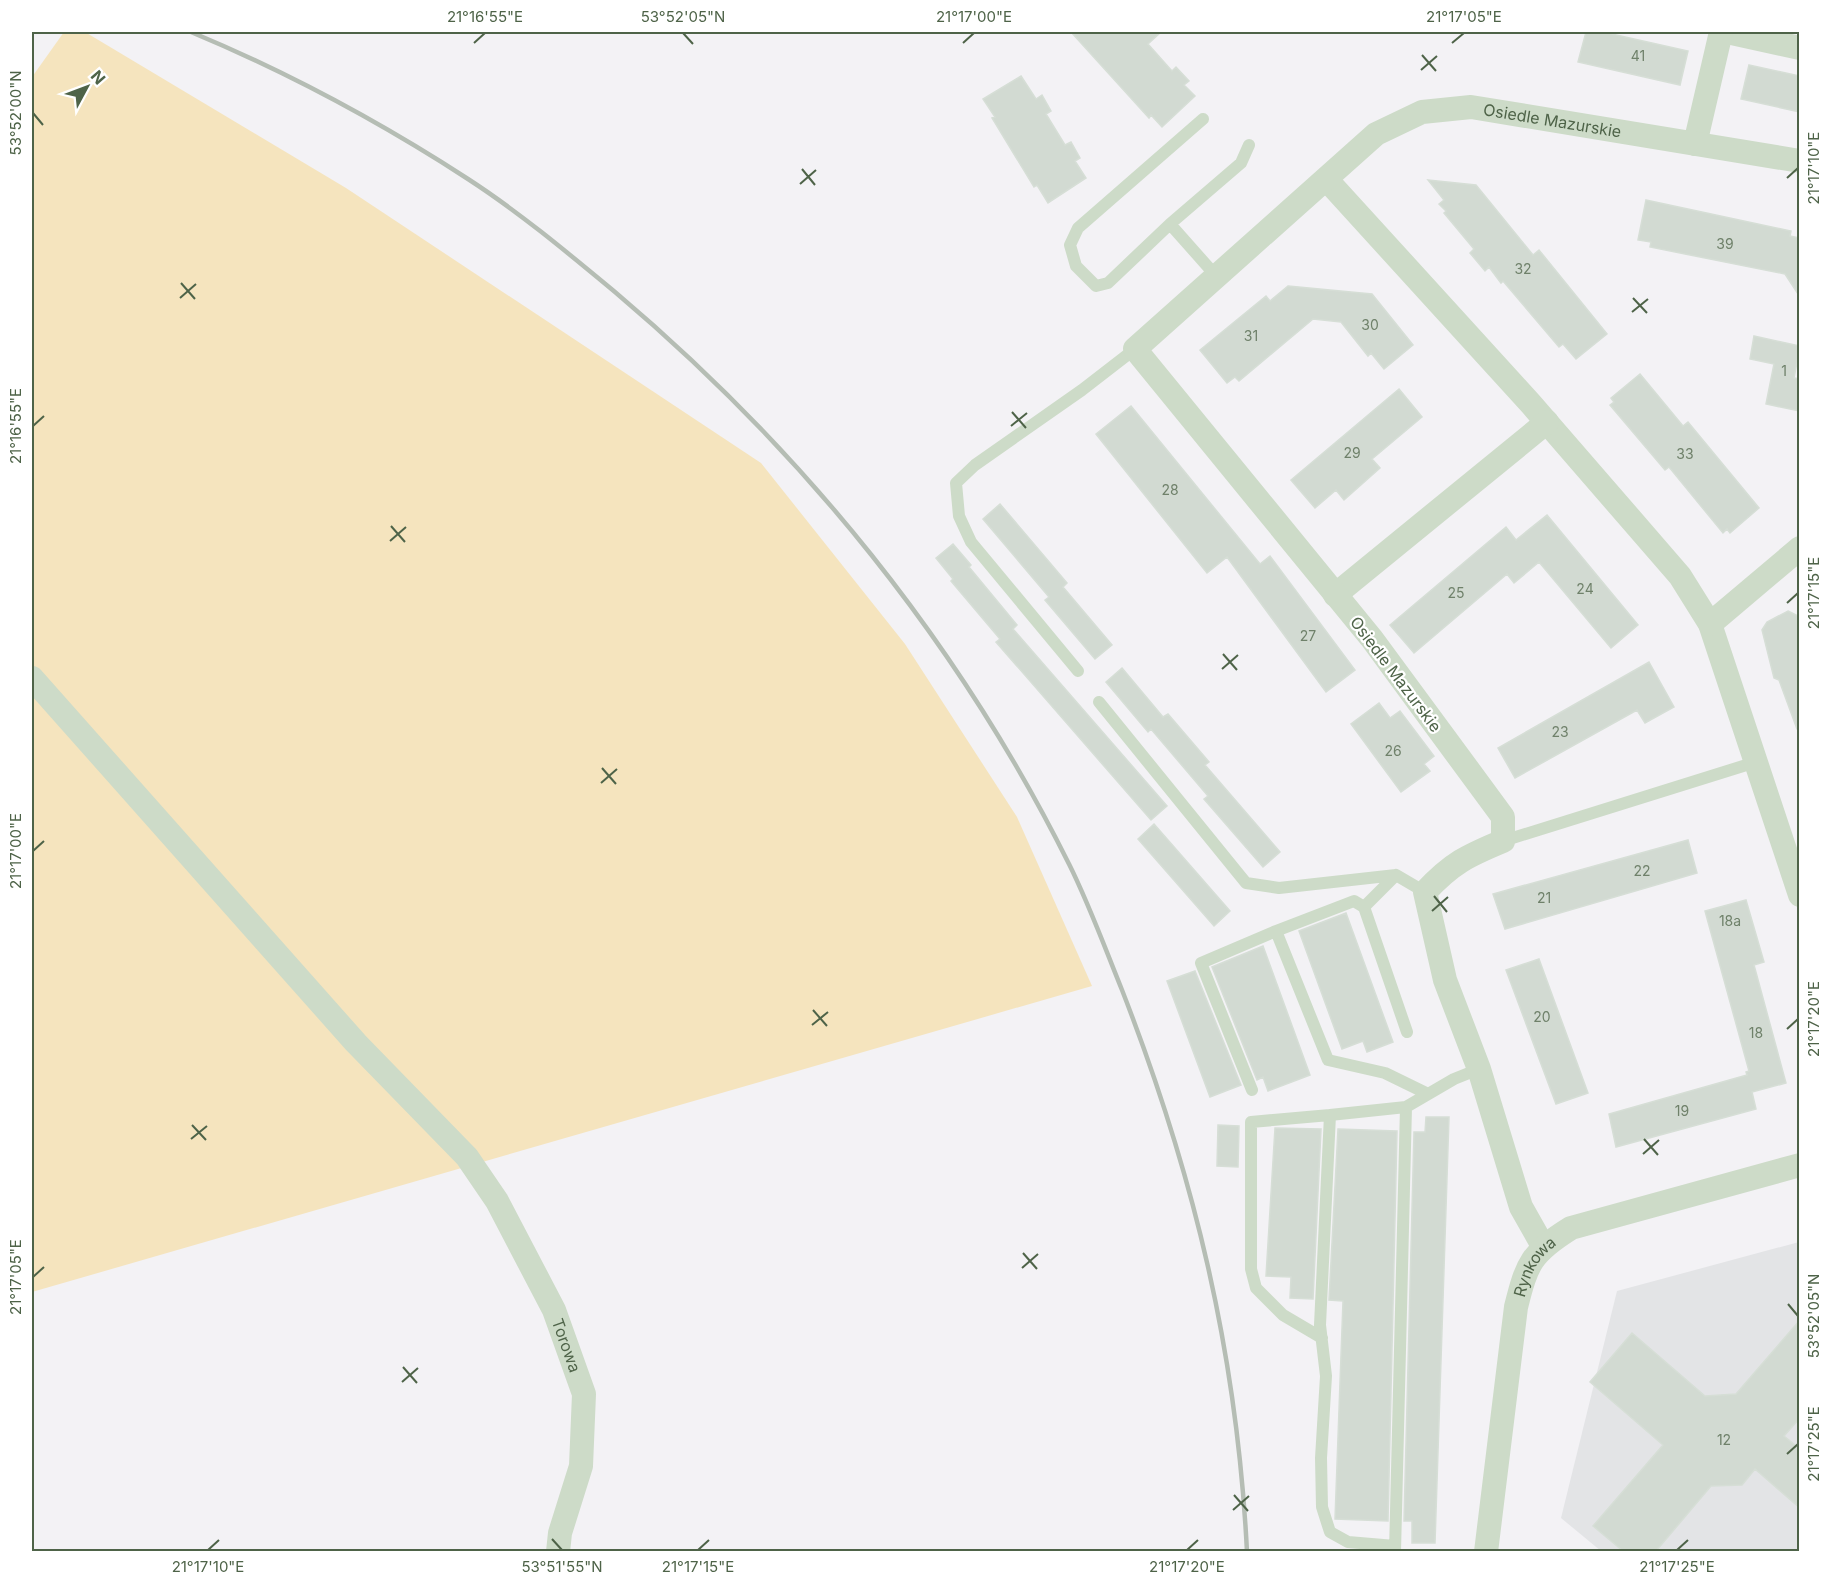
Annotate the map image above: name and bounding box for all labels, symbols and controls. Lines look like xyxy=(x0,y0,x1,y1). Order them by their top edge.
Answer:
text: 21°16'55"E xyxy=(447,7,523,26)
text: 53°52'05"N xyxy=(641,7,725,26)
text: 21°17'00"E xyxy=(936,7,1012,26)
text: 21°17'05"E xyxy=(1426,7,1502,26)
house number: 41 xyxy=(1631,47,1645,64)
north arrow xyxy=(57,57,117,117)
text: N xyxy=(87,66,110,88)
text: 53°52'00"N xyxy=(6,71,25,155)
street label: Osiedle Mazurskie xyxy=(1482,99,1623,142)
text: 21°17'10"E xyxy=(1804,132,1823,204)
house number: 39 xyxy=(1716,235,1734,252)
house number: 32 xyxy=(1514,260,1532,277)
house number: 30 xyxy=(1361,316,1379,333)
house number: 31 xyxy=(1244,327,1258,344)
house number: 1 xyxy=(1781,362,1787,379)
text: 21°16'55"E xyxy=(6,388,25,464)
house number: 29 xyxy=(1343,444,1361,461)
house number: 33 xyxy=(1676,445,1694,462)
house number: 28 xyxy=(1161,481,1179,498)
text: 21°17'15"E xyxy=(1804,557,1823,629)
house number: 24 xyxy=(1576,580,1594,597)
house number: 25 xyxy=(1447,584,1465,601)
street label: Osiedle Mazurskie xyxy=(1346,612,1446,736)
house number: 27 xyxy=(1300,627,1316,644)
house number: 23 xyxy=(1551,723,1569,740)
house number: 26 xyxy=(1384,742,1402,759)
text: 21°17'00"E xyxy=(6,813,25,889)
house number: 22 xyxy=(1633,862,1651,879)
house number: 21 xyxy=(1537,889,1551,906)
house number: 18a xyxy=(1719,912,1741,929)
text: 21°17'20"E xyxy=(1804,981,1823,1057)
house number: 20 xyxy=(1533,1008,1551,1025)
house number: 18 xyxy=(1749,1024,1763,1041)
house number: 19 xyxy=(1675,1102,1689,1119)
street label: Rynkowa xyxy=(1509,1232,1560,1299)
text: 21°17'05"E xyxy=(6,1239,25,1315)
text: 53°52'05"N xyxy=(1804,1274,1823,1358)
street label: Torowa xyxy=(548,1316,585,1375)
text: 21°17'25"E xyxy=(1804,1406,1823,1482)
house number: 12 xyxy=(1717,1431,1731,1448)
text: 21°17'10"E xyxy=(172,1557,244,1576)
text: 53°51'55"N xyxy=(521,1557,603,1576)
text: 21°17'15"E xyxy=(662,1557,734,1576)
text: 21°17'20"E xyxy=(1149,1557,1225,1576)
text: 21°17'25"E xyxy=(1639,1557,1715,1576)

